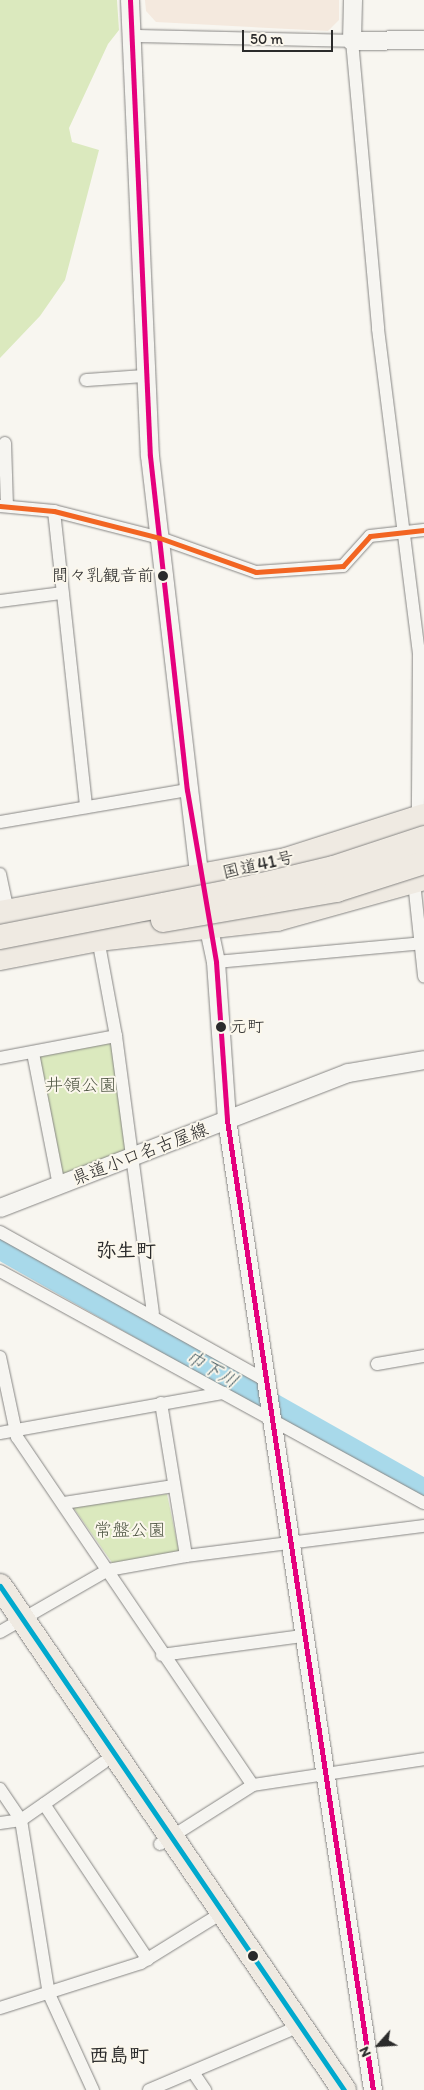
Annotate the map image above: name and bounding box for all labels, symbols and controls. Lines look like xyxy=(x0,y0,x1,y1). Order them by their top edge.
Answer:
scale bar xyxy=(244,20,335,52)
text: 50 m xyxy=(250,30,283,48)
place label: 間々乳観音前 xyxy=(52,566,154,586)
marker: 間々乳観音前 xyxy=(158,571,168,581)
street label: 国道41号 xyxy=(220,846,296,884)
place label: 元町 xyxy=(230,1017,264,1037)
marker: 元町 xyxy=(216,1022,226,1032)
park label: 井領公園 xyxy=(45,1074,117,1096)
street label: 県道小口名古屋線 xyxy=(69,1118,211,1190)
district label: 弥生町 xyxy=(96,1238,156,1262)
water label: 巾下川 xyxy=(182,1345,242,1393)
park label: 常盤公園 xyxy=(94,1519,166,1541)
unlabelled marker xyxy=(248,1951,258,1961)
north arrow xyxy=(354,2020,404,2070)
district label: 西島町 xyxy=(89,2043,149,2067)
text: N xyxy=(355,2044,375,2060)

